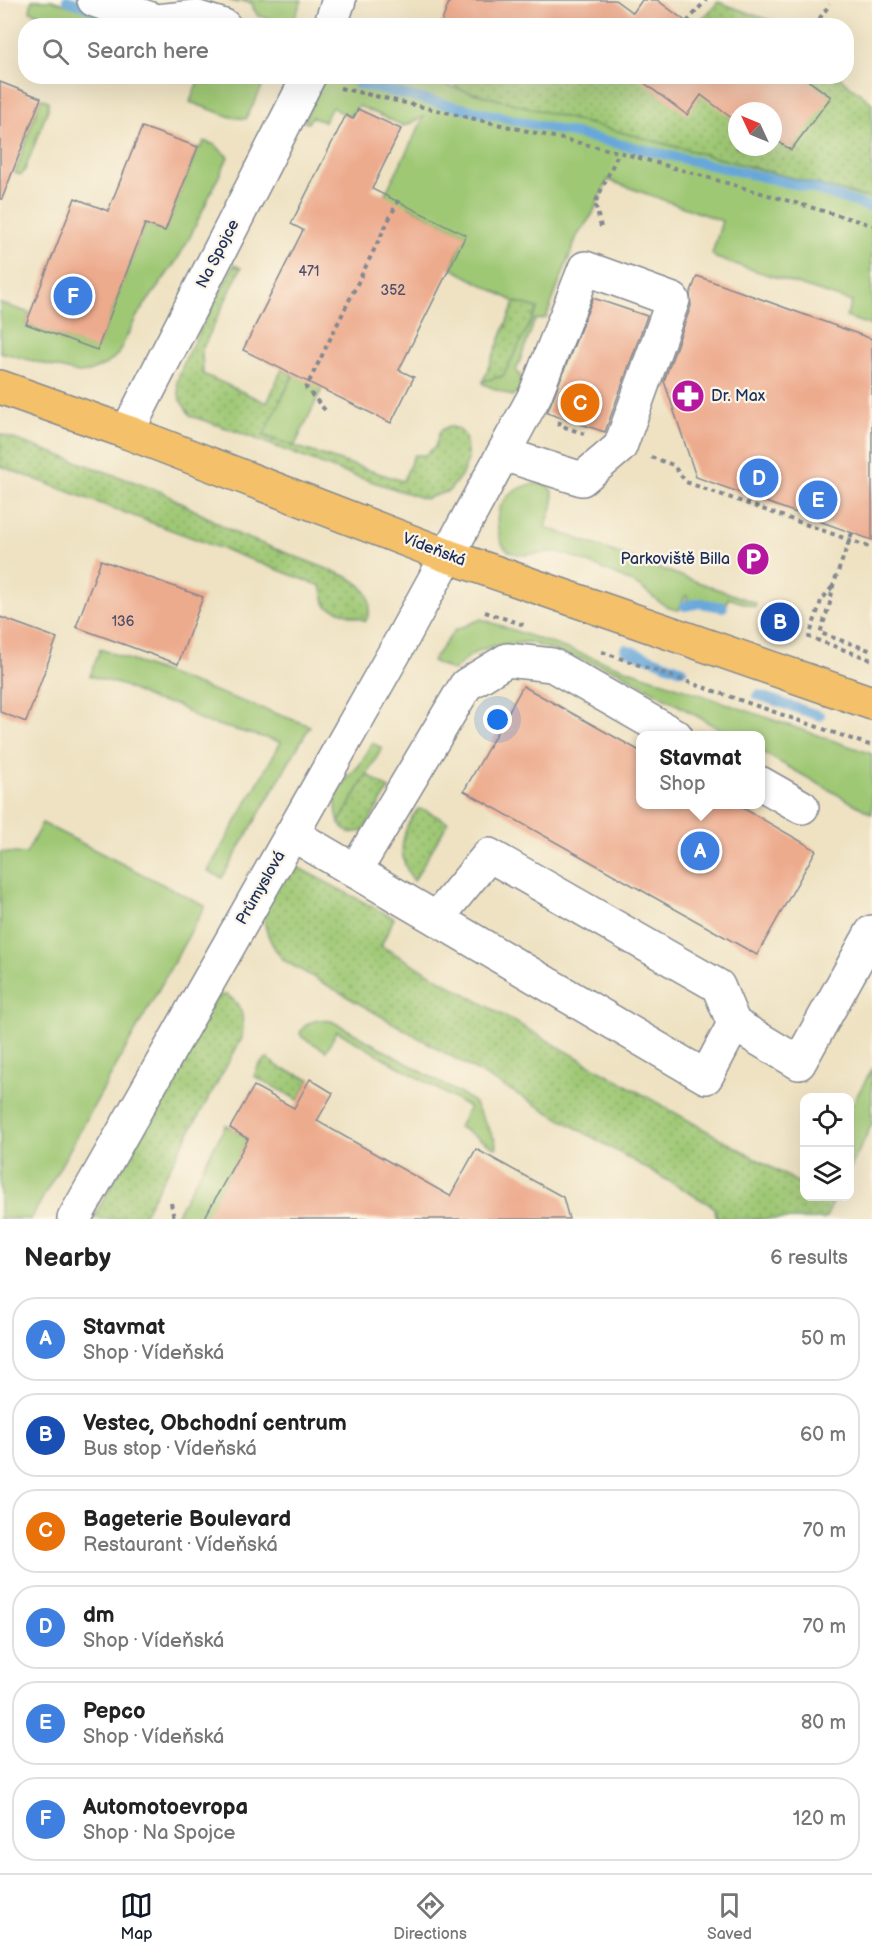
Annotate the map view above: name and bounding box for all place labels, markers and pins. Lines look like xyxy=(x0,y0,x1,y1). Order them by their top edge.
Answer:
pin: F xyxy=(54,274,92,318)
pharmacy icon: Dr. Max xyxy=(670,378,706,414)
pin: C xyxy=(560,380,600,426)
place label: Dr. Max xyxy=(711,387,766,406)
pin: D xyxy=(740,456,778,500)
pin: E xyxy=(798,478,838,522)
parking icon: Parkoviště Billa xyxy=(735,541,771,577)
place label: Parkoviště Billa xyxy=(620,550,730,569)
pin: B xyxy=(760,600,800,644)
pin: A xyxy=(680,828,720,874)

